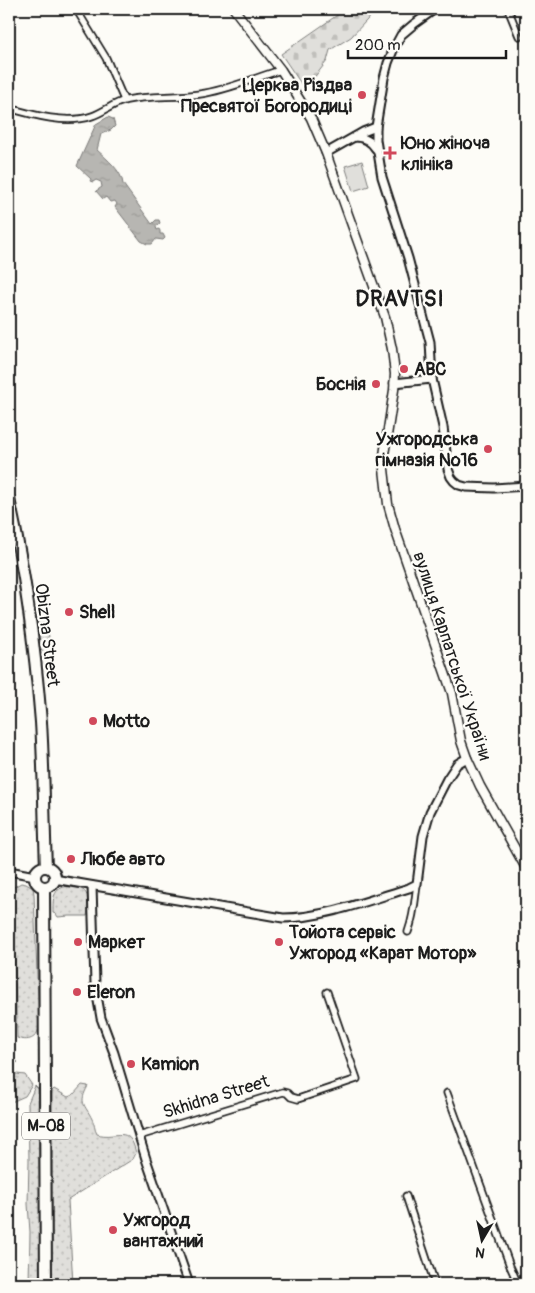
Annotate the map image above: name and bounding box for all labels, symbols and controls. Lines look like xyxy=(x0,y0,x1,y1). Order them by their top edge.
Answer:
scale bar xyxy=(348,28,505,60)
text: 200 m xyxy=(355,36,400,55)
place label: Церква Різдва Пресвятої Богородиці xyxy=(181,74,353,118)
marker: Церква Різдва Пресвятої Богородиці xyxy=(356,89,368,101)
place label: Юно жіноча клініка xyxy=(400,132,491,176)
marker: Юно жіноча клініка xyxy=(383,146,397,160)
district label: DRAVTSI xyxy=(355,285,445,313)
place label: ABC xyxy=(414,358,446,381)
marker: ABC xyxy=(398,363,410,375)
place label: Боснія xyxy=(316,373,366,396)
marker: Боснія xyxy=(370,378,382,390)
place label: Ужгородська гімназія №16 xyxy=(375,428,479,472)
marker: Ужгородська гімназія №16 xyxy=(482,443,494,455)
street label: вулиця Карпатської України xyxy=(407,549,497,763)
street label: Obizna Street xyxy=(29,582,65,689)
place label: Shell xyxy=(79,601,115,624)
marker: Shell xyxy=(63,606,75,618)
place label: Motto xyxy=(103,710,150,733)
marker: Motto xyxy=(87,715,99,727)
place label: Любе авто xyxy=(80,848,165,871)
marker: Любе авто xyxy=(65,853,77,865)
place label: Тойота сервіс Ужгород «Карат Мотор» xyxy=(288,921,477,965)
place label: Маркет xyxy=(88,931,146,954)
marker: Маркет xyxy=(72,936,84,948)
marker: Тойота сервіс Ужгород «Карат Мотор» xyxy=(273,936,285,948)
place label: Eleron xyxy=(87,981,135,1004)
marker: Eleron xyxy=(71,986,83,998)
place label: Kamion xyxy=(141,1053,199,1076)
marker: Kamion xyxy=(125,1058,137,1070)
street label: Skhidna Street xyxy=(160,1070,273,1124)
road number: М-08 xyxy=(22,1112,70,1140)
place label: Ужгород вантажний xyxy=(123,1209,204,1253)
north arrow xyxy=(458,1216,508,1266)
marker: Ужгород вантажний xyxy=(107,1224,119,1236)
text: N xyxy=(474,1243,486,1261)

